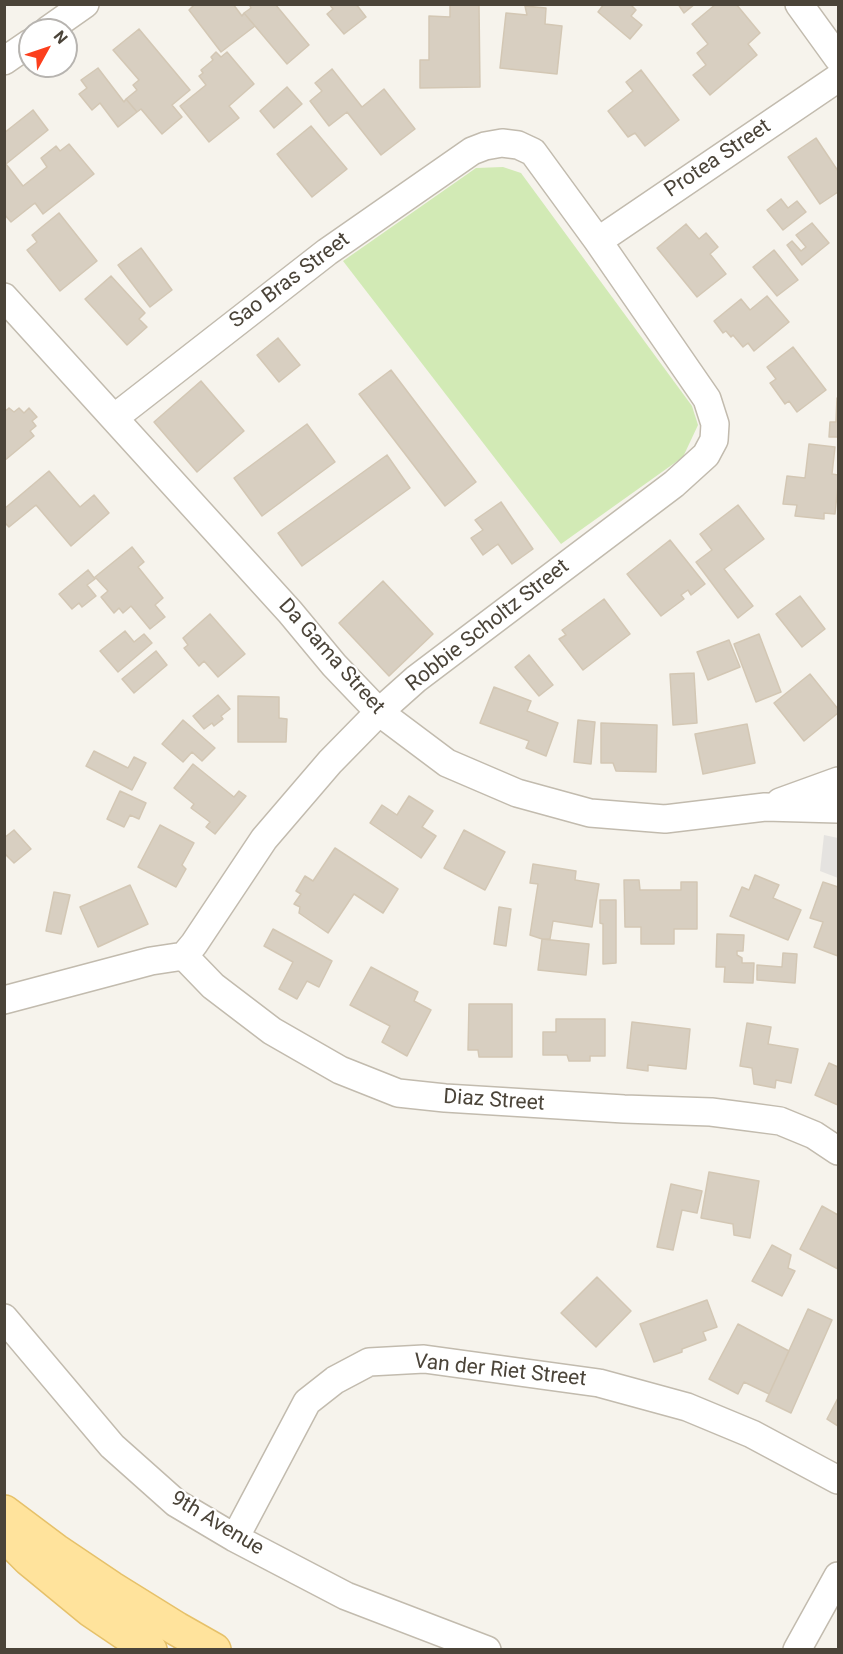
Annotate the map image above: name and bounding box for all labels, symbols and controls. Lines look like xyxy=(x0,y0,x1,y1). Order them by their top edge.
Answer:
north arrow xyxy=(18,18,78,78)
text: N xyxy=(50,27,72,48)
street label: Protea Street xyxy=(660,114,776,204)
street label: Sao Bras Street xyxy=(225,228,355,334)
street label: Robbie Scholtz Street xyxy=(401,555,575,697)
street label: Da Gama Street xyxy=(273,594,389,720)
street label: Diaz Street xyxy=(443,1085,545,1117)
street label: Van der Riet Street xyxy=(413,1349,587,1393)
street label: 9th Avenue xyxy=(166,1486,268,1562)

